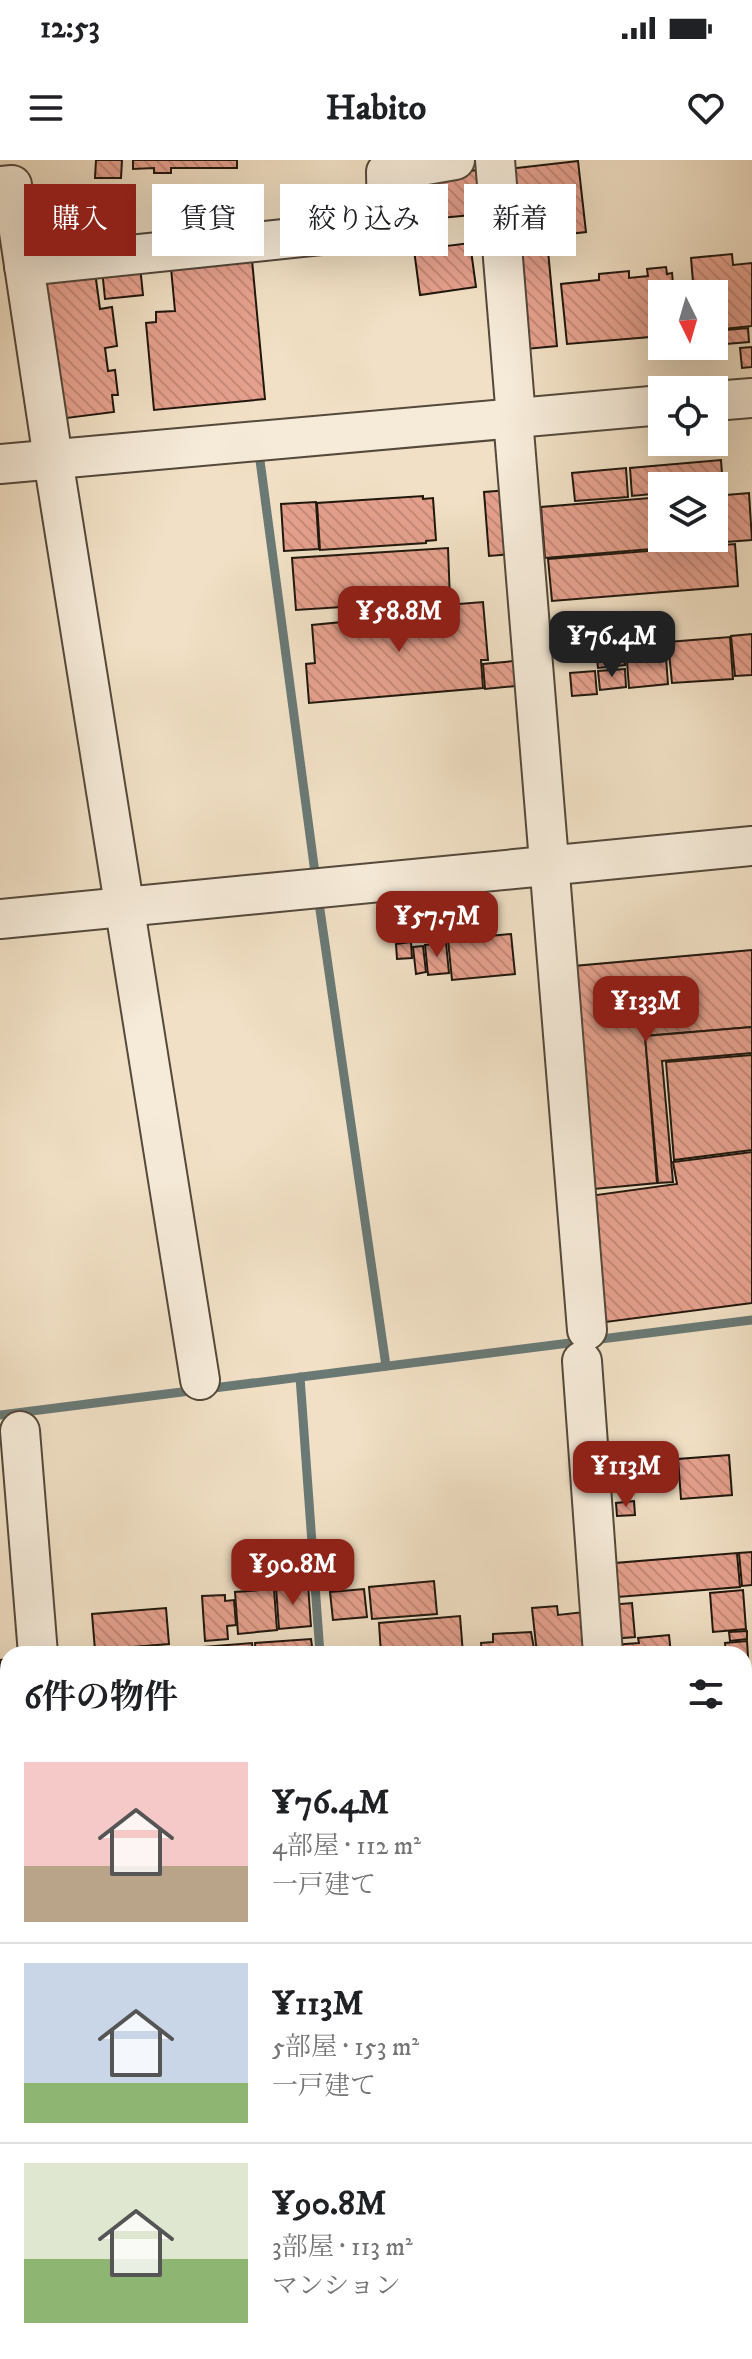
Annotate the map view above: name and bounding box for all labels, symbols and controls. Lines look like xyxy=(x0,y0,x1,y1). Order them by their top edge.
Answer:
text: 12:53 xyxy=(40,10,100,47)
icon: menu xyxy=(24,86,68,130)
text: Habito xyxy=(326,86,426,131)
icon: heart xyxy=(684,86,728,130)
chip: 購入 xyxy=(24,184,136,256)
chip: 賃貸 xyxy=(152,184,264,256)
chip: 絞り込み xyxy=(280,184,448,256)
chip: 新着 xyxy=(464,184,576,256)
north arrow xyxy=(648,280,728,360)
map controls xyxy=(648,280,728,552)
button: locate xyxy=(648,376,728,456)
button: layers xyxy=(648,472,728,552)
pin: ¥58.8M xyxy=(334,586,464,654)
text: ¥58.8M xyxy=(356,595,442,628)
pin: ¥76.4M xyxy=(547,611,677,679)
text: ¥76.4M xyxy=(567,620,657,653)
pin: ¥57.7M xyxy=(372,891,502,959)
text: ¥57.7M xyxy=(394,900,480,933)
pin: ¥133M xyxy=(590,976,702,1044)
text: ¥133M xyxy=(611,985,681,1018)
pin: ¥113M xyxy=(570,1441,682,1509)
text: ¥113M xyxy=(591,1450,661,1483)
pin: ¥90.8M xyxy=(228,1539,358,1607)
text: ¥90.8M xyxy=(249,1548,337,1581)
icon: filters xyxy=(684,1672,728,1716)
text: 6件の物件 xyxy=(24,1677,178,1719)
text: ¥76.4M xyxy=(272,1782,389,1824)
icon: home xyxy=(88,1794,184,1890)
text: 4部屋 · 112 m² xyxy=(272,1830,421,1863)
text: 一戸建て xyxy=(272,1869,376,1902)
text: ¥113M xyxy=(272,1983,364,2025)
icon: home xyxy=(88,1995,184,2091)
text: 5部屋 · 153 m² xyxy=(272,2031,419,2064)
text: 一戸建て xyxy=(272,2070,376,2103)
text: ¥90.8M xyxy=(272,2183,386,2225)
icon: home xyxy=(88,2195,184,2291)
text: 3部屋 · 113 m² xyxy=(272,2231,413,2264)
text: マンション xyxy=(272,2270,401,2303)

